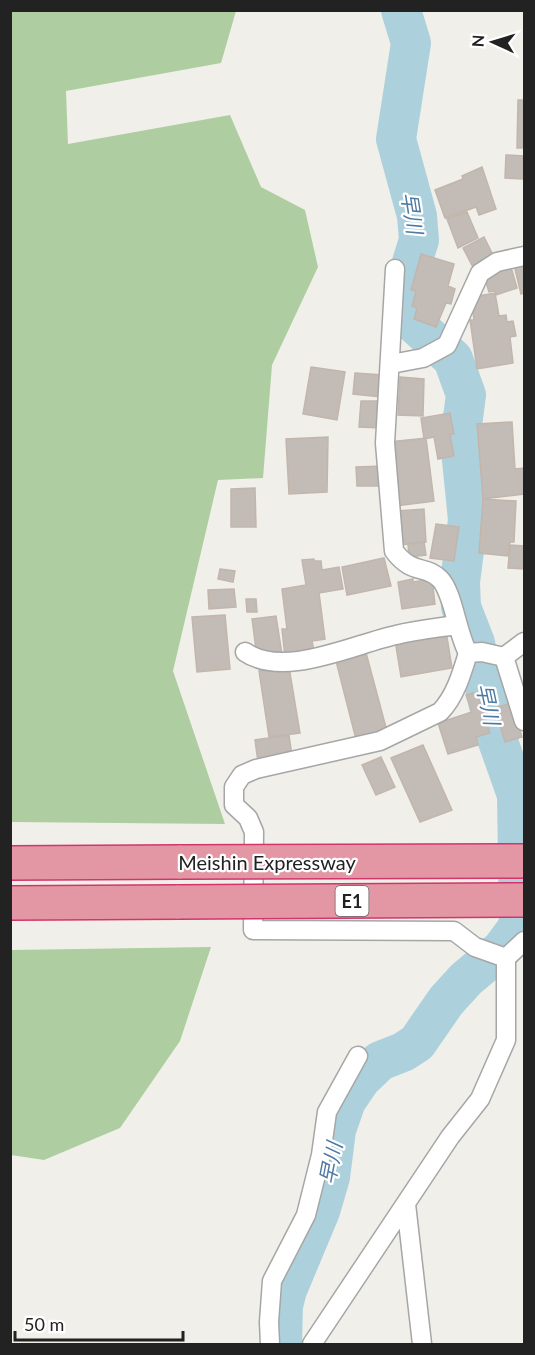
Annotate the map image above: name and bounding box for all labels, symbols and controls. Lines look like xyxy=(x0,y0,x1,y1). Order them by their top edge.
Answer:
north arrow xyxy=(463,12,523,72)
text: N xyxy=(468,34,487,48)
water label: 早川 xyxy=(397,190,429,238)
water label: 早川 xyxy=(472,681,506,729)
street label: Meishin Expressway xyxy=(178,850,356,874)
road number: E1 xyxy=(336,886,368,916)
water label: 早川 xyxy=(314,1138,347,1186)
scale bar xyxy=(15,1304,183,1342)
text: 50 m xyxy=(24,1313,64,1335)

